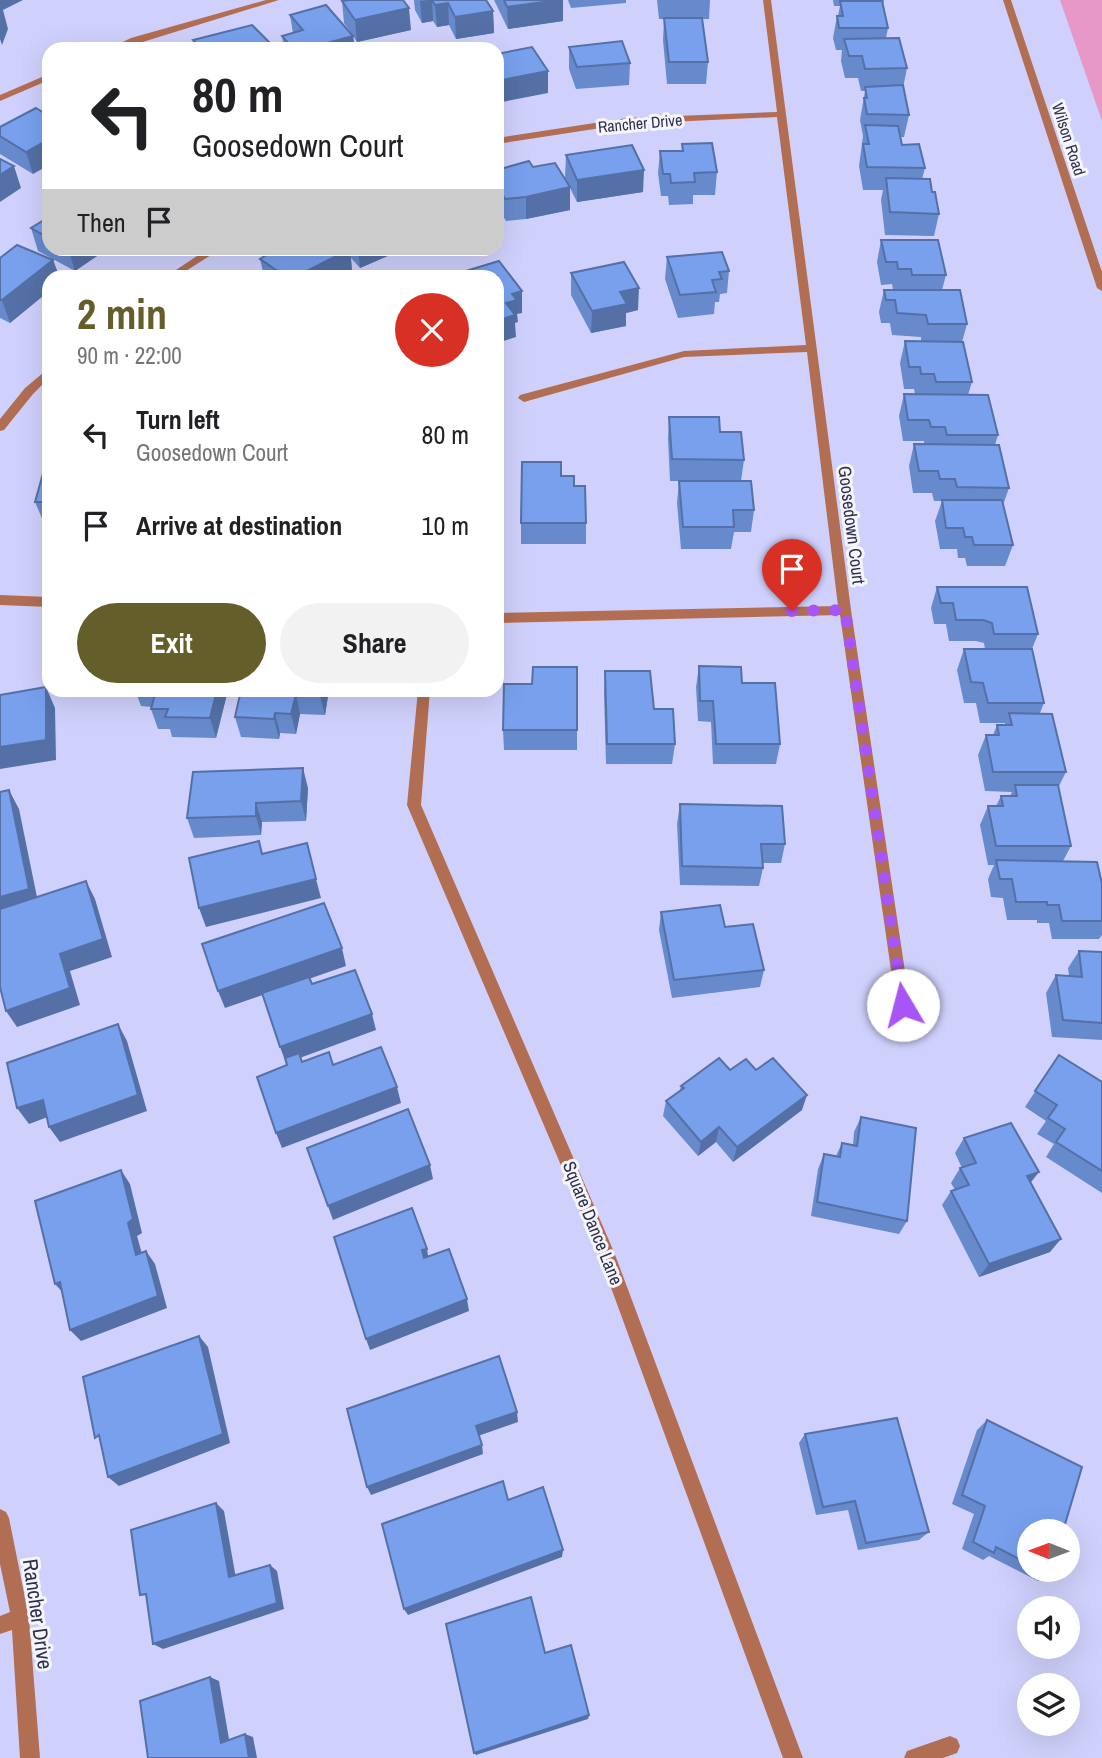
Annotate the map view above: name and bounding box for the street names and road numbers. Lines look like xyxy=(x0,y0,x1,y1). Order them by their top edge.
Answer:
street label: Wilson Road xyxy=(1047,100,1091,178)
street label: Rancher Drive xyxy=(597,108,683,138)
street label: Goosedown Court xyxy=(832,464,872,586)
street label: Square Dance Lane xyxy=(557,1157,629,1289)
street label: Rancher Drive xyxy=(16,1557,60,1671)

